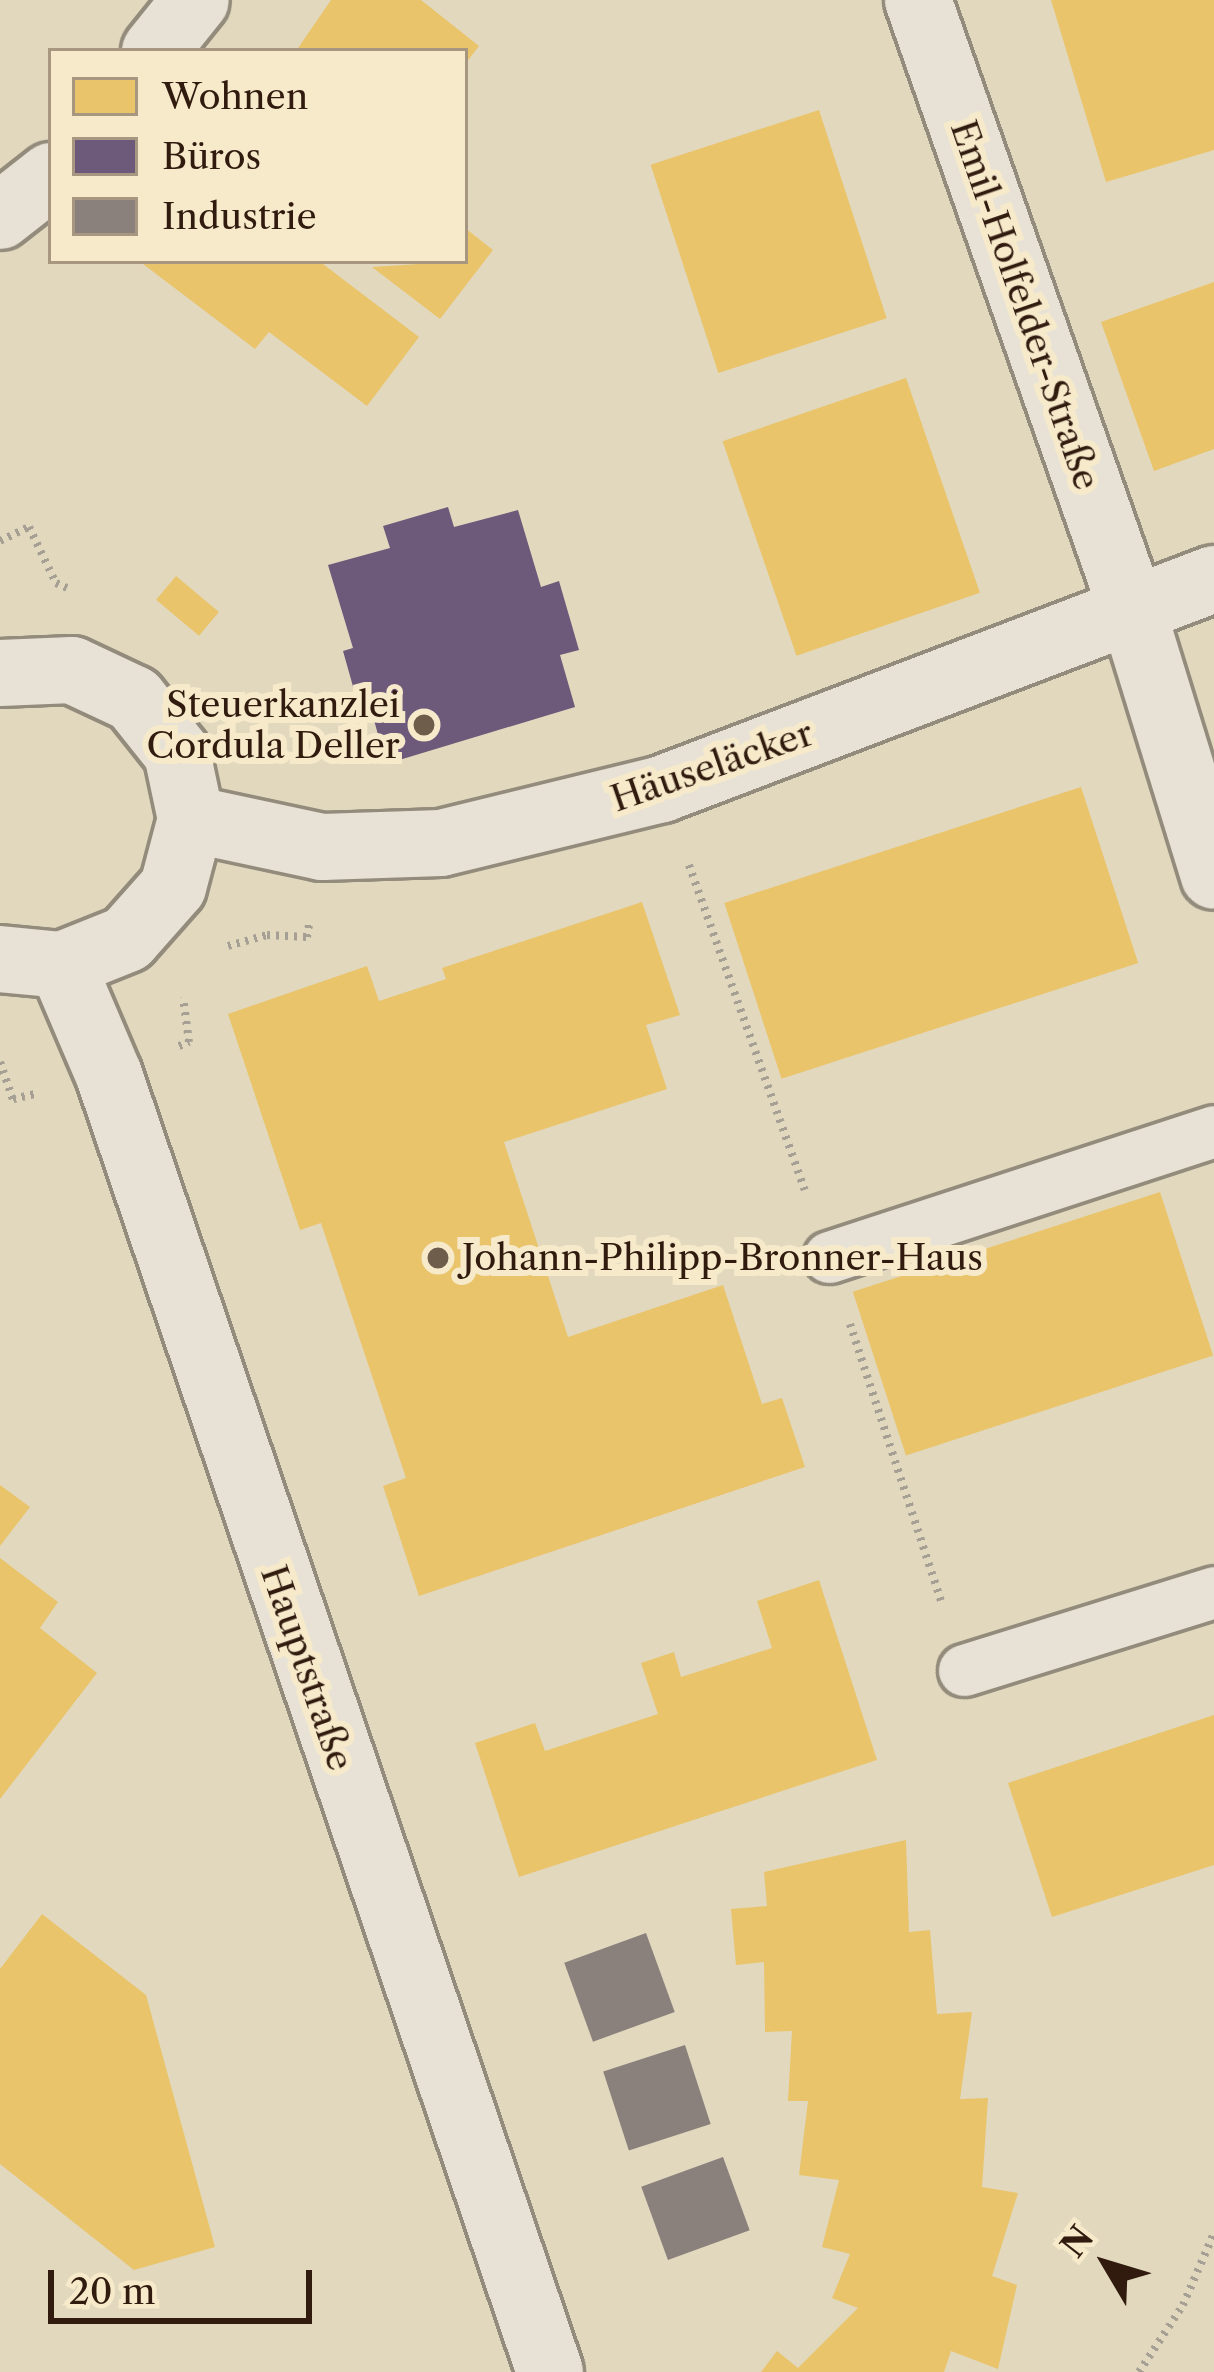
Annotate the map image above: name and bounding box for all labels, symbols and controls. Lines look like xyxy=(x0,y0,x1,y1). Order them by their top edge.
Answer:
legend xyxy=(48,48,468,264)
text: Wohnen xyxy=(162,74,308,118)
street label: Emil-Holfelder-Straße xyxy=(941,115,1109,495)
text: Büros xyxy=(162,134,261,178)
text: Industrie xyxy=(162,194,317,238)
place label: Steuerkanzlei Cordula Deller xyxy=(146,682,400,767)
street label: Häuseläcker xyxy=(605,711,819,821)
marker: Steuerkanzlei Cordula Deller xyxy=(411,712,437,738)
place label: Johann-Philipp-Bronner-Haus xyxy=(462,1236,983,1280)
marker: Johann-Philipp-Bronner-Haus xyxy=(425,1245,451,1271)
street label: Hauptstraße xyxy=(252,1560,362,1776)
north arrow xyxy=(1046,2204,1166,2324)
text: N xyxy=(1052,2218,1102,2265)
scale bar xyxy=(54,2246,318,2320)
text: 20 m xyxy=(69,2269,156,2313)

